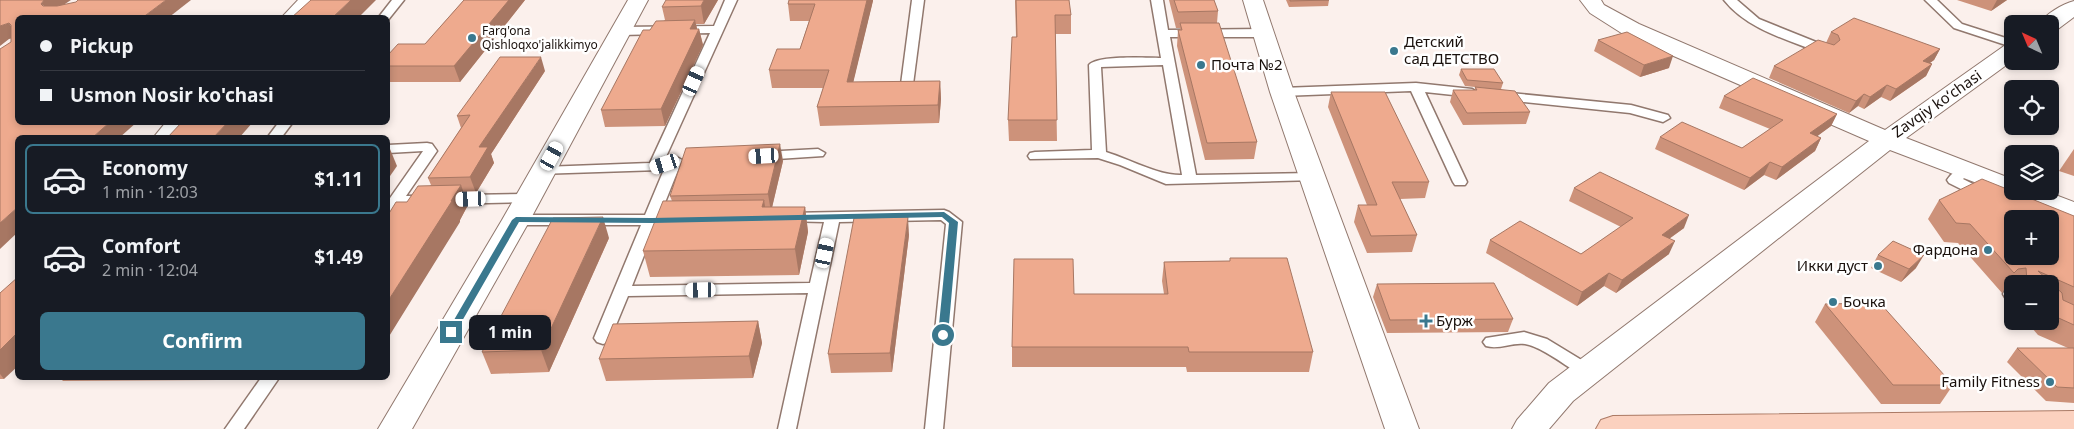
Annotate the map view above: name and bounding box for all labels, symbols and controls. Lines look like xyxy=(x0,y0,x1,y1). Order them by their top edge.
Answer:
north arrow xyxy=(2004,15,2059,70)
map controls xyxy=(2004,15,2059,330)
place label: Farg'ona Qishloqxo'jalikkimyo xyxy=(482,22,598,53)
place label: Детский сад ДЕТСТВО xyxy=(1404,31,1499,68)
marker: Farg'ona Qishloqxo'jalikkimyo xyxy=(466,32,478,44)
text: Pickup xyxy=(70,33,133,59)
marker: Детский сад ДЕТСТВО xyxy=(1388,45,1400,57)
place label: Почта №2 xyxy=(1211,54,1283,74)
marker: Почта №2 xyxy=(1195,59,1207,71)
car xyxy=(681,64,706,98)
street label: Zavqiy koʻchasi xyxy=(1888,65,1985,141)
button: locate xyxy=(2004,80,2059,135)
text: Usmon Nosir ko'chasi xyxy=(70,82,274,108)
car xyxy=(538,139,565,173)
button: layers xyxy=(2004,145,2059,200)
car xyxy=(748,148,779,164)
car xyxy=(648,152,681,176)
text: Economy xyxy=(102,155,188,181)
icon: car xyxy=(42,157,87,202)
text: $1.11 xyxy=(314,166,363,192)
text: 1 min · 12:03 xyxy=(102,181,198,203)
car xyxy=(455,191,486,207)
button: + xyxy=(2004,210,2059,265)
text: Comfort xyxy=(102,233,181,259)
icon: car xyxy=(42,235,87,280)
car xyxy=(814,237,835,269)
place label: Фардона xyxy=(1913,239,1978,259)
text: $1.49 xyxy=(314,244,363,270)
marker: Фардона xyxy=(1982,244,1994,256)
place label: Икки дуст xyxy=(1797,255,1868,275)
text: 2 min · 12:04 xyxy=(102,259,198,281)
marker: Икки дуст xyxy=(1872,260,1884,272)
button: − xyxy=(2004,275,2059,330)
car xyxy=(685,282,716,298)
place label: Бочка xyxy=(1843,291,1886,311)
marker: Бочка xyxy=(1827,296,1839,308)
place label: Бурж xyxy=(1436,310,1474,330)
button: Confirm xyxy=(40,312,365,370)
callout: 1 min xyxy=(468,314,551,350)
marker: Бурж xyxy=(1420,315,1432,327)
route end xyxy=(440,321,462,343)
text: 1 min xyxy=(488,321,532,343)
route start xyxy=(932,324,954,346)
place label: Family Fitness xyxy=(1941,371,2040,391)
marker: Family Fitness xyxy=(2044,376,2056,388)

